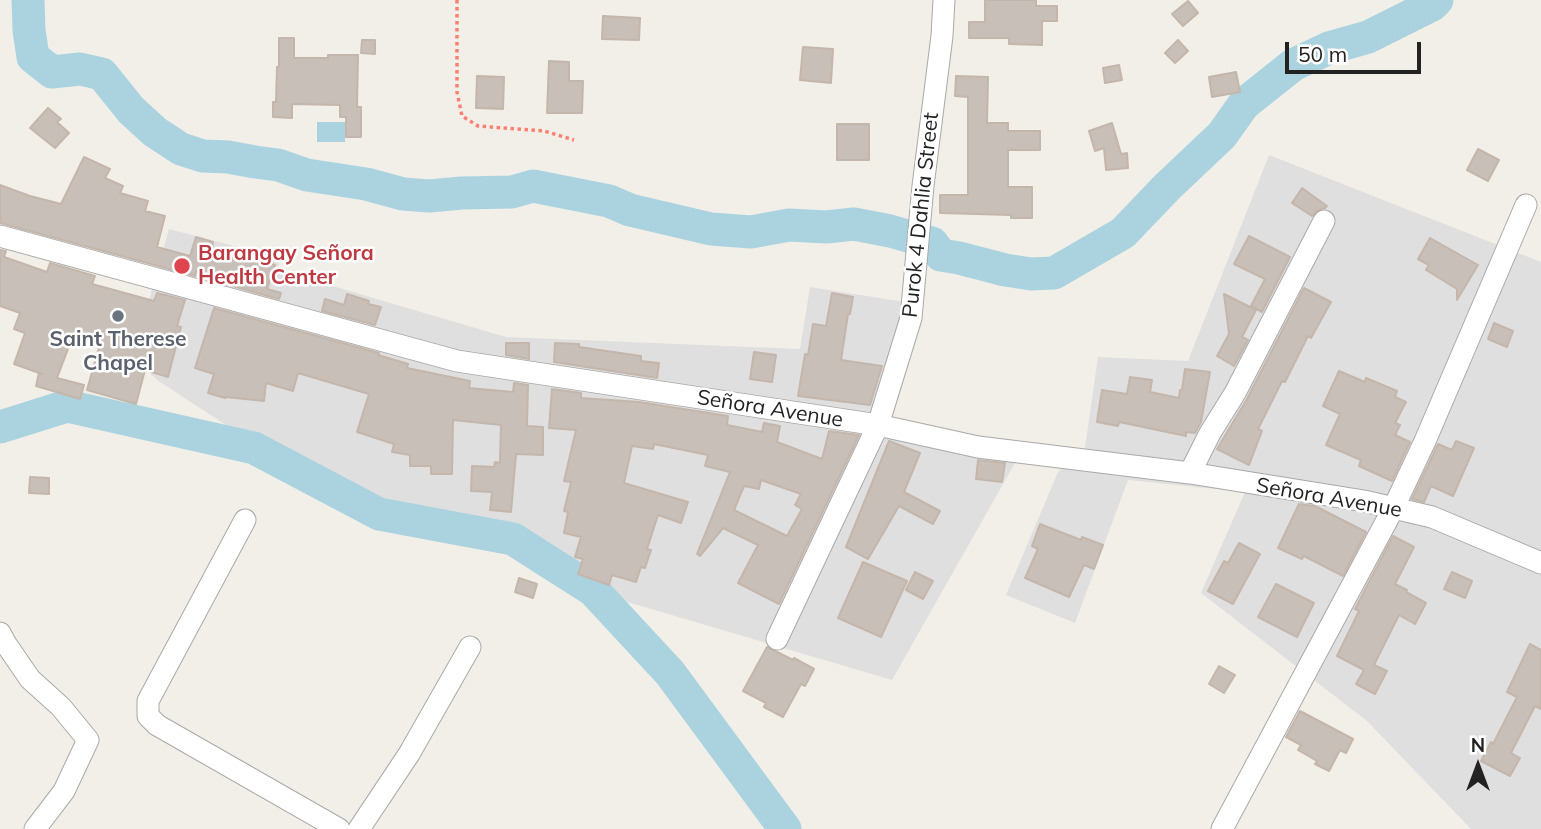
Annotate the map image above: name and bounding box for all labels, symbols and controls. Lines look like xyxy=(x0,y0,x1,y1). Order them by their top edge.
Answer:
scale bar xyxy=(1289,28,1426,72)
text: 50 m xyxy=(1298,41,1347,67)
street label: Purok 4 Dahlia Street xyxy=(898,111,944,319)
place label: Barangay Señora Health Center xyxy=(198,241,374,291)
marker: Barangay Señora Health Center xyxy=(172,256,192,276)
marker: Saint Therese Chapel xyxy=(110,308,126,324)
place label: Saint Therese Chapel xyxy=(49,327,187,377)
street label: Señora Avenue xyxy=(695,385,845,433)
street label: Señora Avenue xyxy=(1254,473,1404,523)
north arrow xyxy=(1443,731,1513,801)
text: N xyxy=(1471,733,1485,757)

